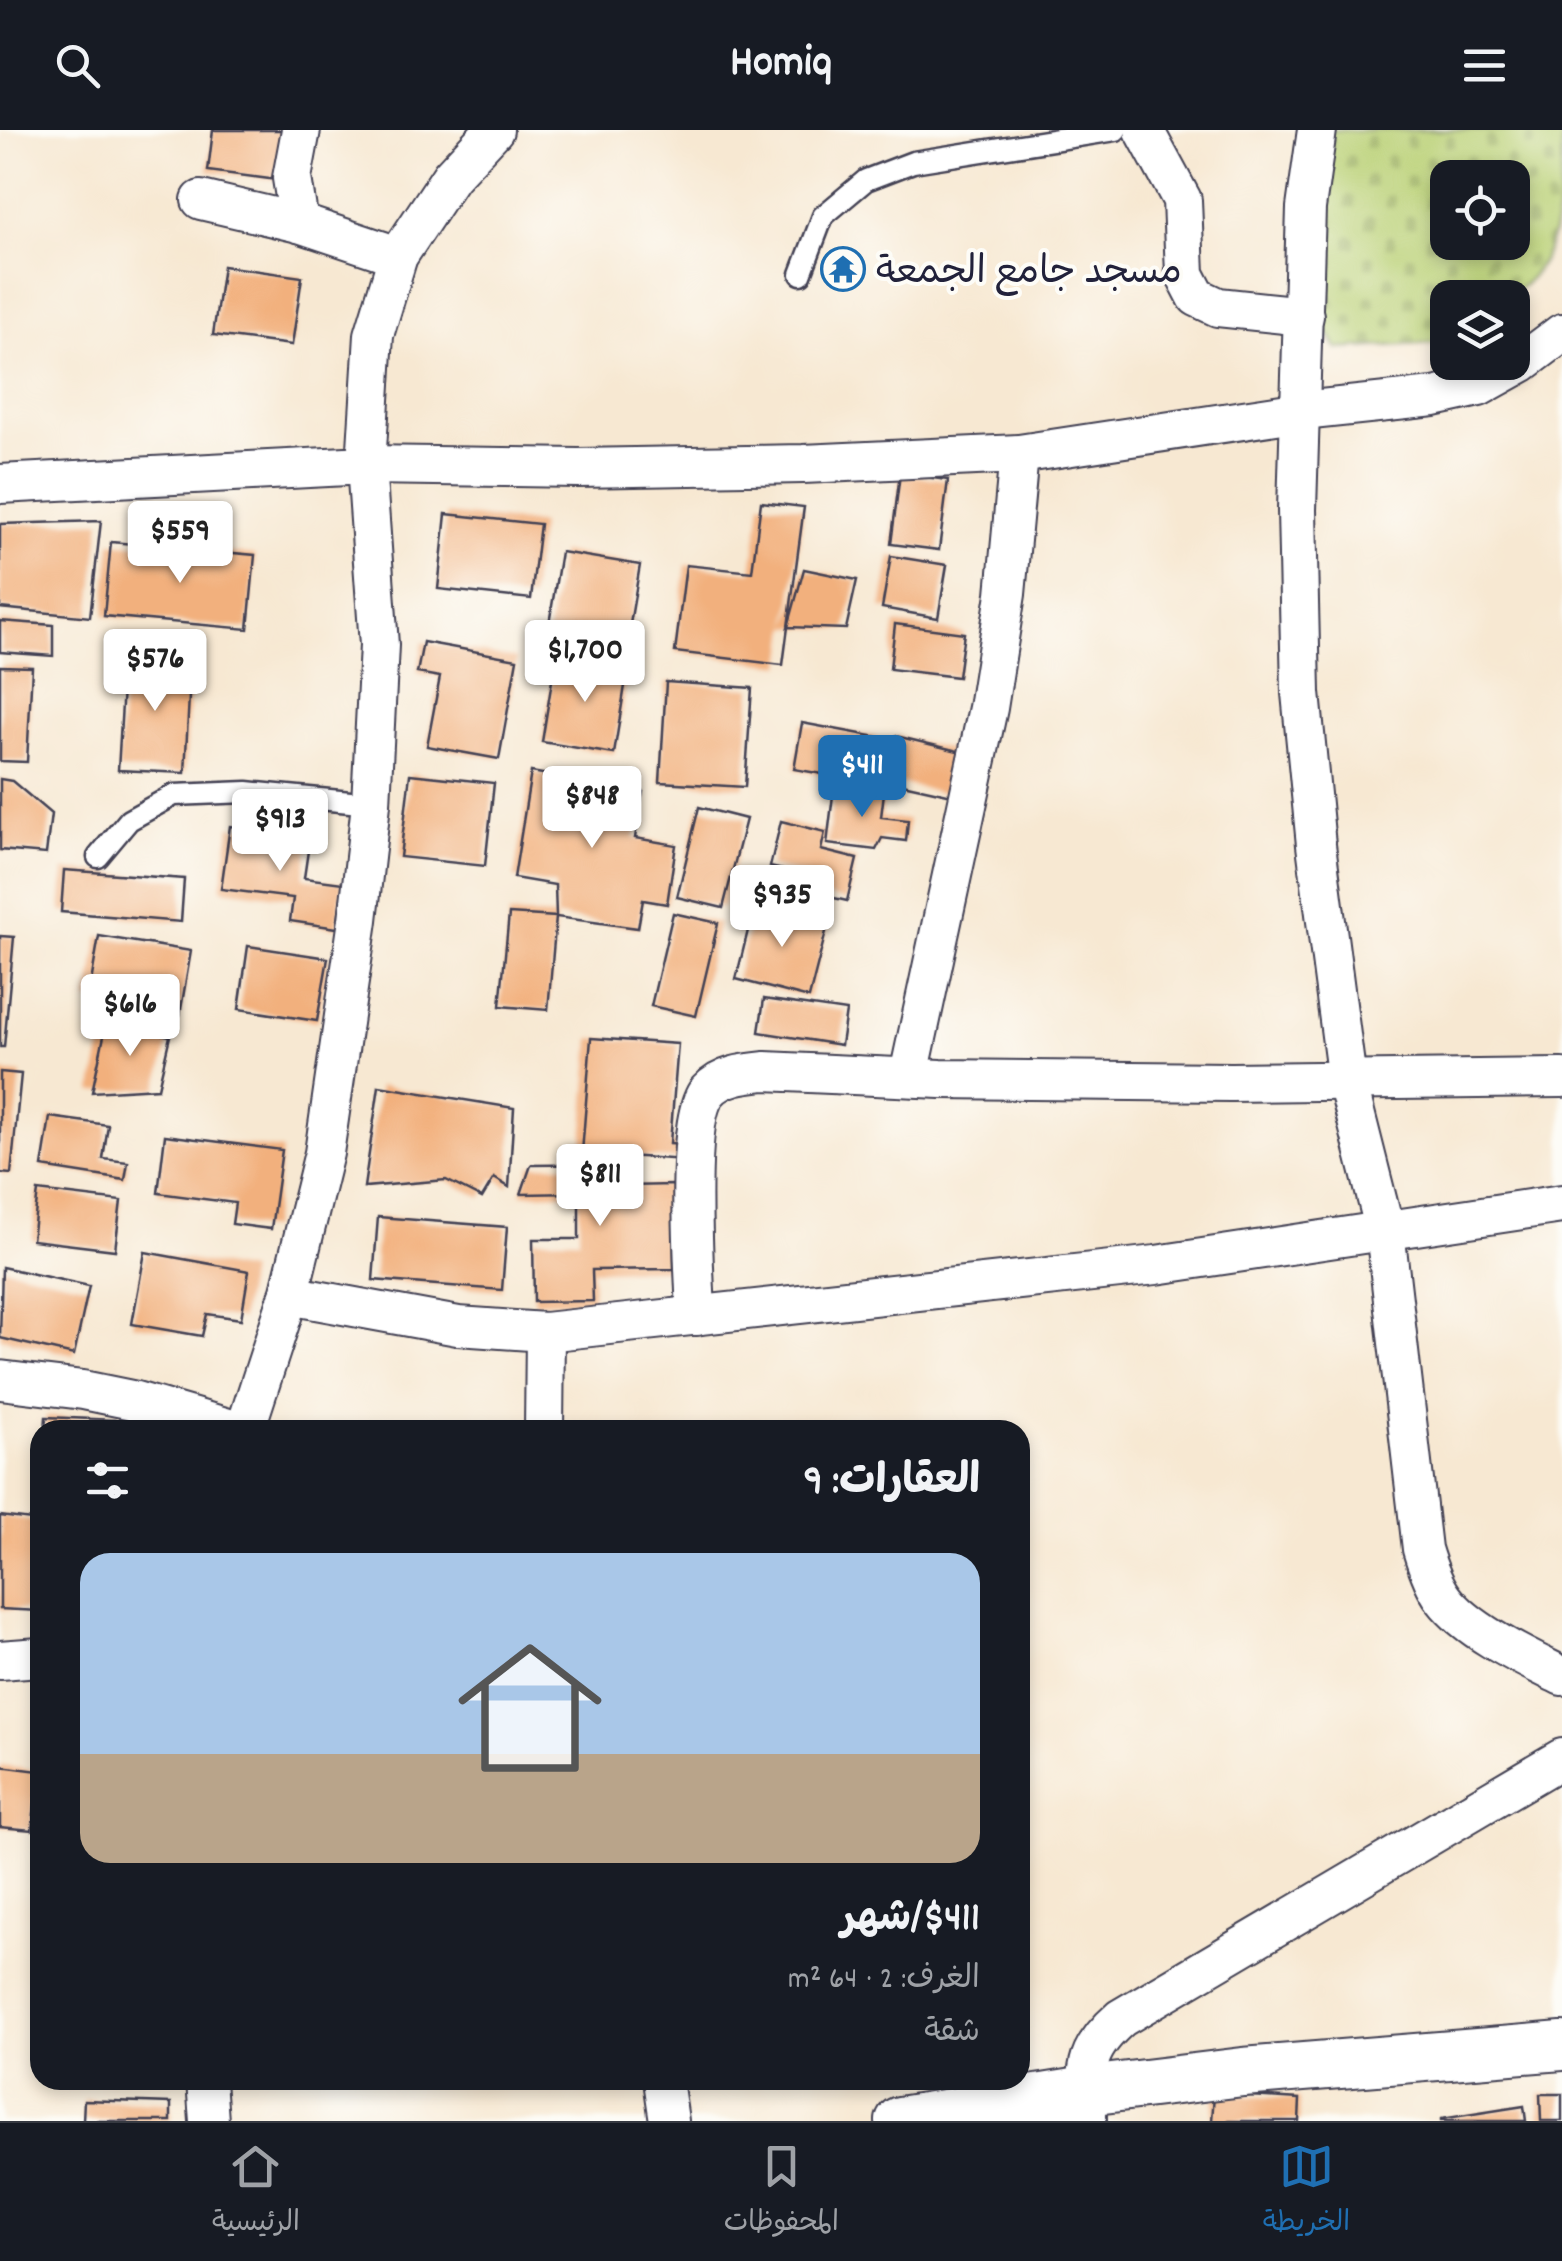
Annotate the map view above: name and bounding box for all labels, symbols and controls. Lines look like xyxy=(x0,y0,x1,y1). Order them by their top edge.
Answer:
text: Homiq xyxy=(730,33,832,97)
icon: search xyxy=(50,38,105,93)
icon: menu xyxy=(1457,38,1512,93)
map controls xyxy=(1430,160,1530,380)
button: locate xyxy=(1430,160,1530,260)
temple icon: مسجد جامع الجمعة xyxy=(820,246,866,292)
place label: مسجد جامع الجمعة xyxy=(876,247,1182,302)
button: layers xyxy=(1430,280,1530,380)
pin: $559 xyxy=(121,501,239,586)
text: $559 xyxy=(150,510,210,556)
pin: $1,700 xyxy=(504,620,666,705)
pin: $576 xyxy=(96,629,214,714)
text: $1,700 xyxy=(547,629,623,675)
text: $576 xyxy=(126,638,184,684)
pin: $411 xyxy=(803,735,921,820)
text: $411 xyxy=(840,744,884,790)
pin: $848 xyxy=(533,766,651,851)
text: $848 xyxy=(564,775,620,821)
pin: $913 xyxy=(221,789,339,874)
text: $913 xyxy=(254,798,306,844)
pin: $935 xyxy=(723,865,841,950)
text: $935 xyxy=(752,874,812,920)
pin: $616 xyxy=(71,974,189,1059)
text: $616 xyxy=(103,983,157,1029)
pin: $811 xyxy=(541,1144,659,1229)
text: $811 xyxy=(578,1153,622,1199)
icon: filters xyxy=(80,1453,135,1508)
text: العقارات: 9 xyxy=(803,1454,980,1514)
icon: home xyxy=(440,1618,620,1798)
text: $411/شهر xyxy=(841,1891,980,1951)
text: الغرف: 2 · 64 m² xyxy=(788,1958,980,2004)
text: شقة xyxy=(924,2011,980,2057)
tab: الرئيسية xyxy=(212,2139,300,2245)
tab: المحفوظات xyxy=(724,2139,839,2245)
tab: الخريطة xyxy=(1263,2139,1350,2245)

